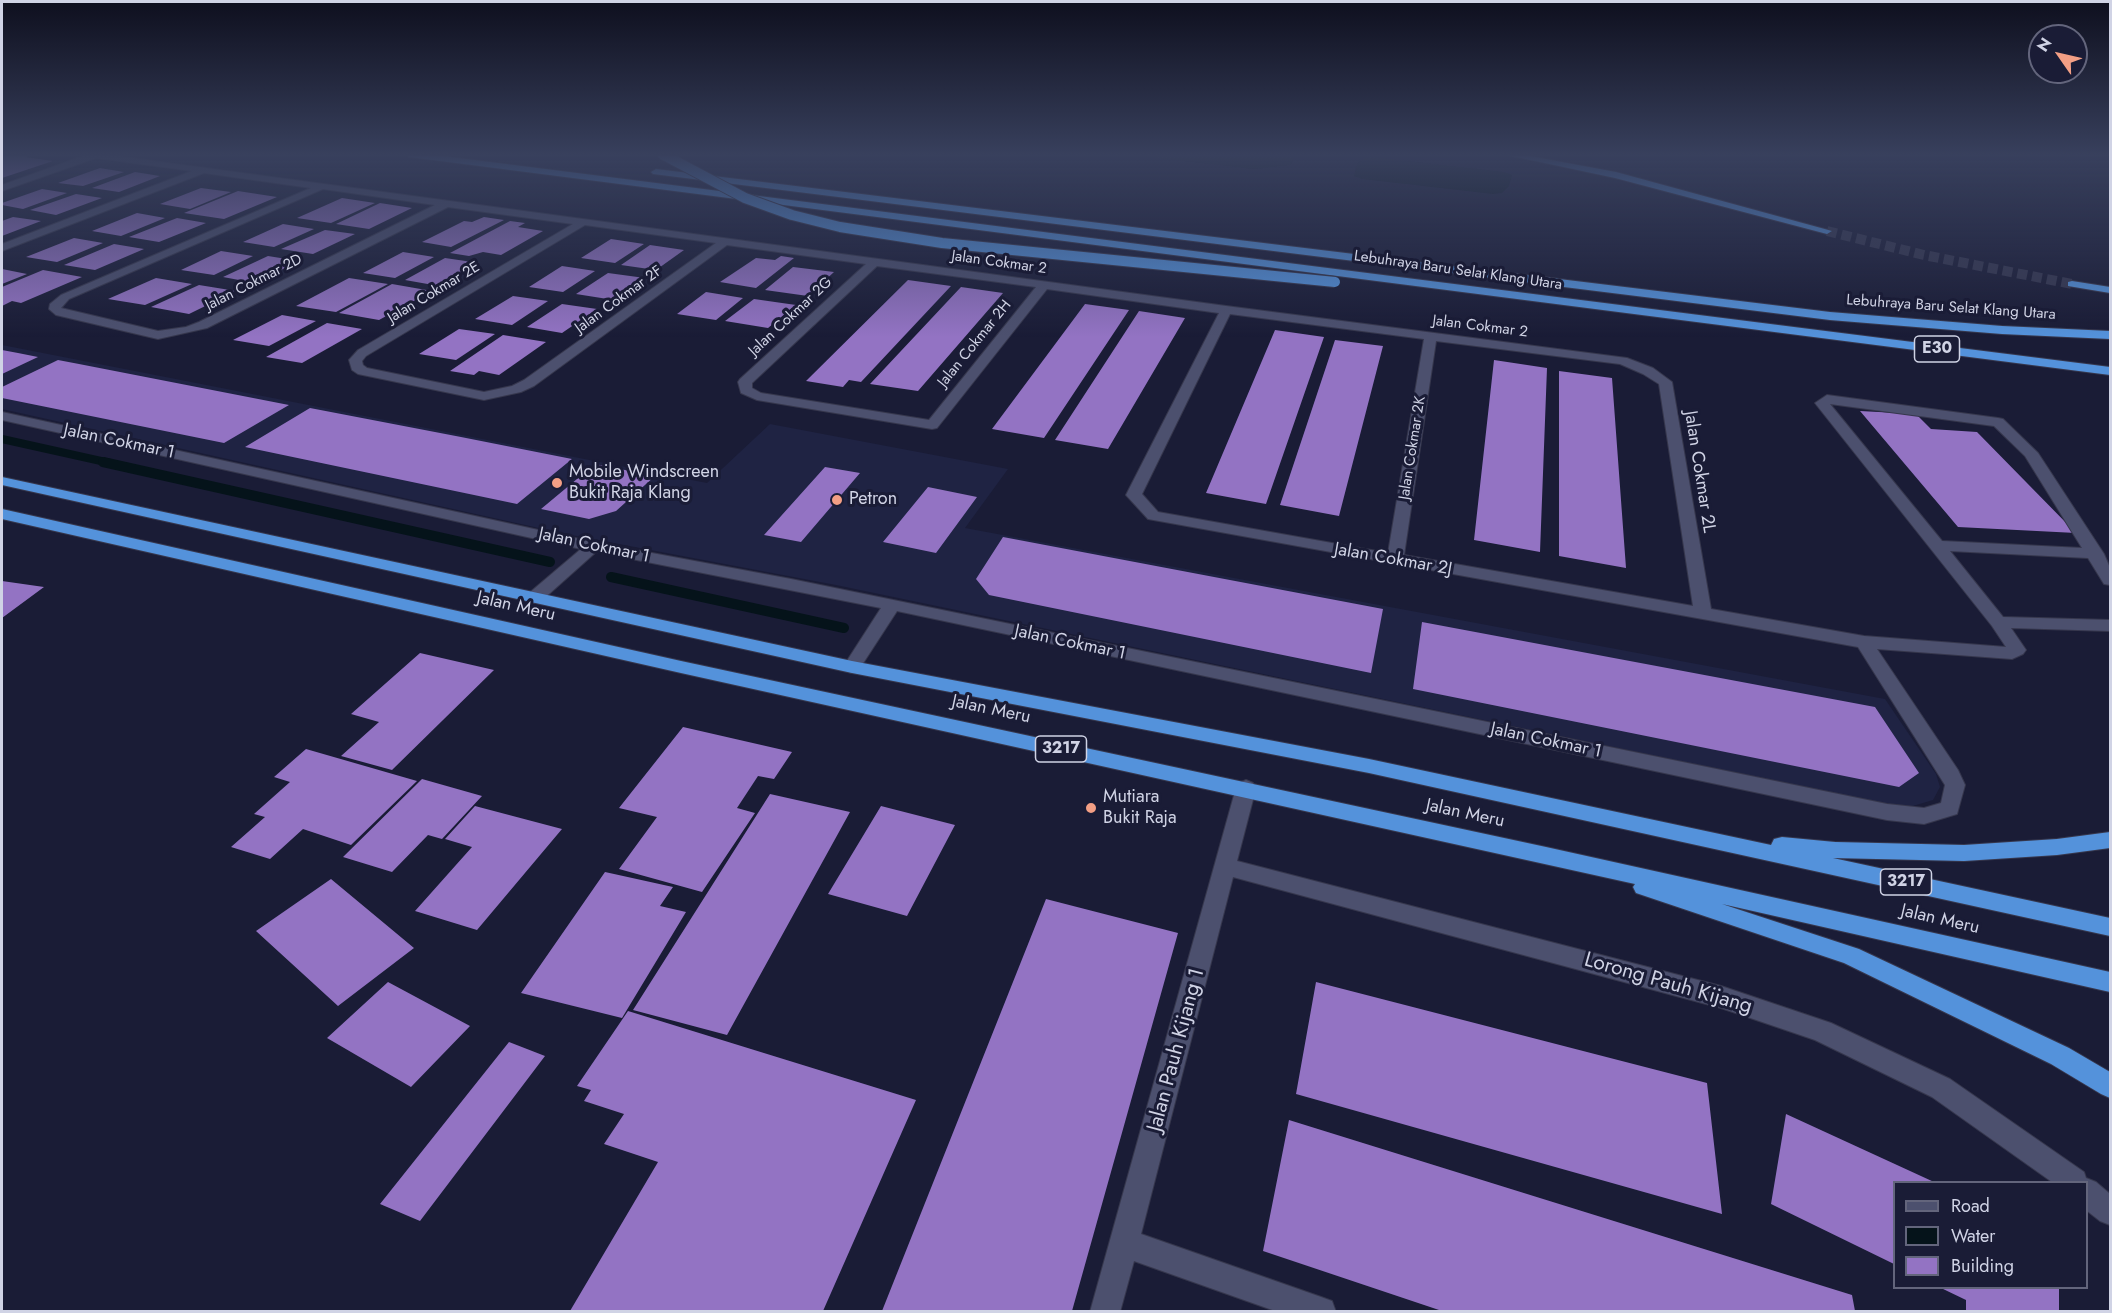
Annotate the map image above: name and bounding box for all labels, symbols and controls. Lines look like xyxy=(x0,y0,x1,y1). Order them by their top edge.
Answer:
north arrow xyxy=(2028,24,2088,84)
text: N xyxy=(2031,33,2057,56)
street label: Jalan Cokmar 2 xyxy=(950,247,1048,279)
street label: Lebuhraya Baru Selat Klang Utara xyxy=(1353,247,1563,295)
street label: Jalan Cokmar 2D xyxy=(203,251,305,315)
street label: Jalan Cokmar 2E xyxy=(385,258,483,328)
street label: Jalan Cokmar 2F xyxy=(572,262,666,338)
street label: Jalan Cokmar 2G xyxy=(746,274,836,360)
street label: Lebuhraya Baru Selat Klang Utara xyxy=(1846,292,2056,324)
street label: Jalan Cokmar 2H xyxy=(934,297,1016,391)
street label: Jalan Cokmar 2 xyxy=(1431,312,1529,342)
road number: E30 xyxy=(1914,336,1960,362)
street label: Jalan Cokmar 2K xyxy=(1396,395,1430,501)
street label: Jalan Cokmar 2L xyxy=(1679,409,1719,535)
street label: Jalan Cokmar 1 xyxy=(61,420,177,464)
place label: Mobile Windscreen Bukit Raja Klang xyxy=(569,462,719,504)
marker: Mobile Windscreen Bukit Raja Klang xyxy=(550,476,564,490)
place label: Petron xyxy=(849,489,897,511)
marker: Petron xyxy=(830,493,844,507)
street label: Jalan Cokmar 1 xyxy=(536,524,652,568)
street label: Jalan Cokmar 2J xyxy=(1332,539,1454,581)
street label: Jalan Meru xyxy=(475,587,557,627)
street label: Jalan Cokmar 1 xyxy=(1012,621,1128,665)
street label: Jalan Meru xyxy=(950,691,1032,729)
street label: Jalan Cokmar 1 xyxy=(1488,719,1604,763)
road number: 3217 xyxy=(1036,736,1086,762)
place label: Mutiara Bukit Raja xyxy=(1103,787,1177,830)
street label: Jalan Meru xyxy=(1424,795,1506,833)
marker: Mutiara Bukit Raja xyxy=(1084,801,1098,815)
road number: 3217 xyxy=(1880,869,1932,895)
street label: Jalan Meru xyxy=(1899,900,1981,940)
street label: Lorong Pauh Kijang xyxy=(1581,948,1755,1020)
street label: Jalan Pauh Kijang 1 xyxy=(1143,966,1211,1134)
legend xyxy=(1893,1181,2088,1289)
text: Road xyxy=(1951,1193,1990,1219)
text: Water xyxy=(1951,1223,1995,1249)
text: Building xyxy=(1951,1253,2014,1279)

